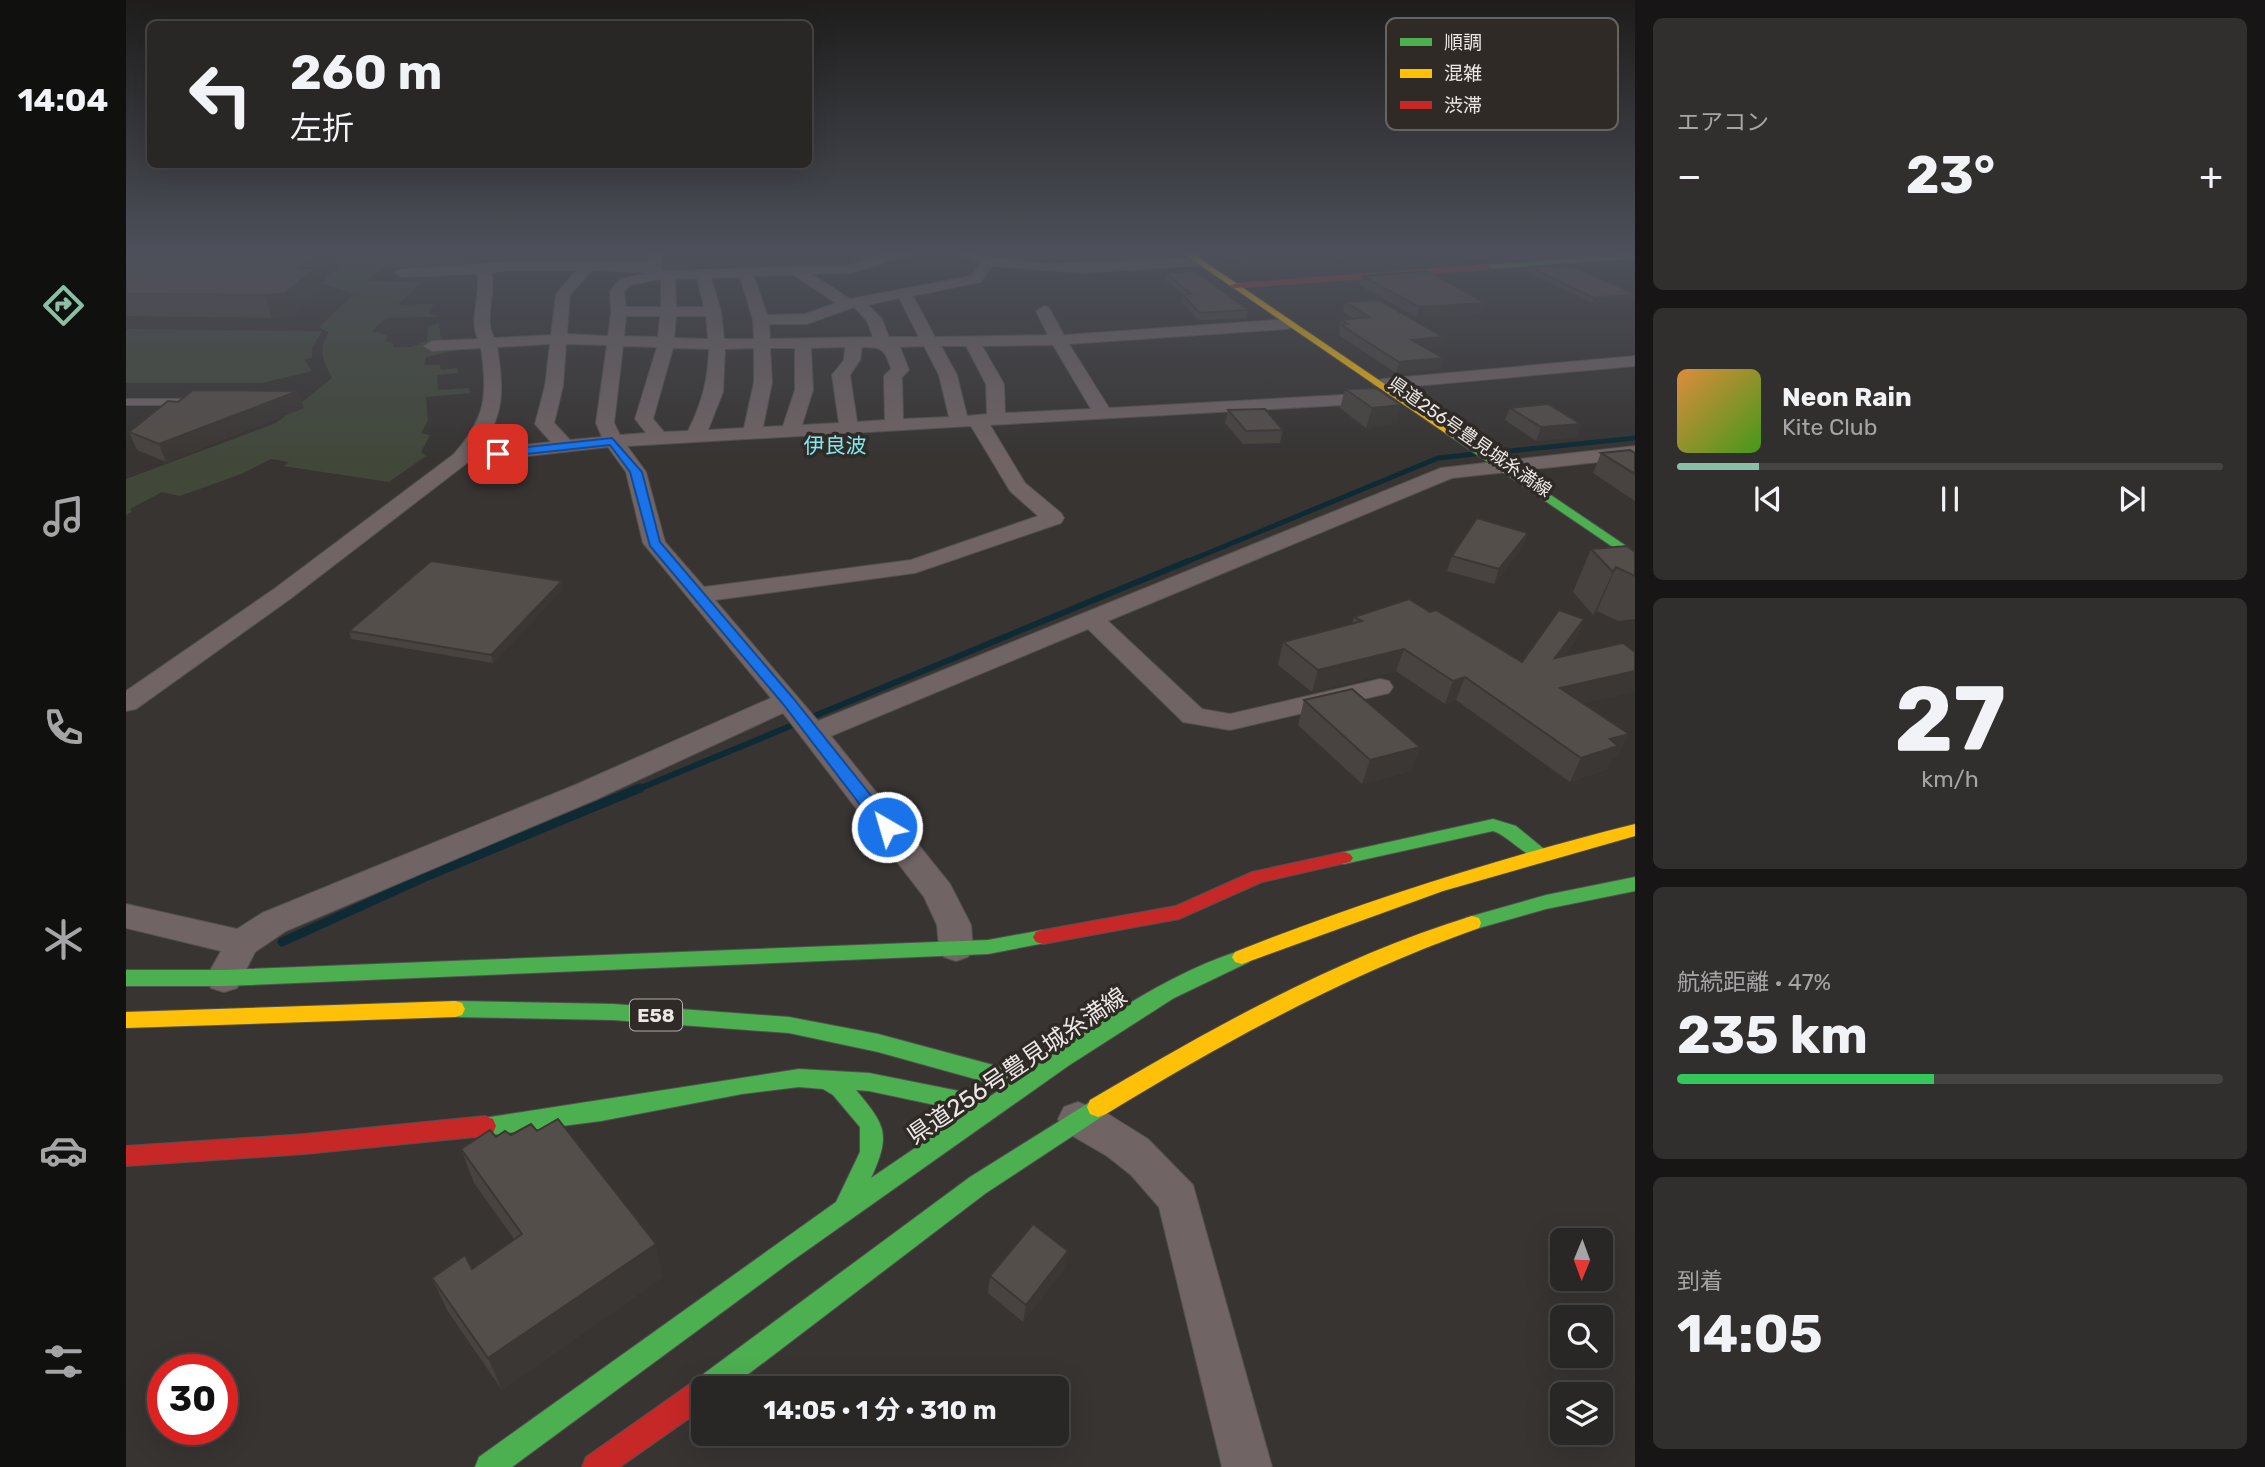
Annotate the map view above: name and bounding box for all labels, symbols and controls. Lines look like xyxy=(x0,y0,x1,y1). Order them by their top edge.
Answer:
legend xyxy=(1386,18,1618,130)
text: 順調 xyxy=(1444,31,1482,54)
text: 260 m xyxy=(290,43,442,101)
icon: left xyxy=(175,49,266,140)
text: 混雑 xyxy=(1444,62,1482,85)
text: 14:04 xyxy=(18,81,108,119)
text: 渋滞 xyxy=(1444,94,1482,117)
text: エアコン xyxy=(1677,108,1769,136)
text: 左折 xyxy=(290,109,354,147)
text: 23° xyxy=(1906,144,1995,206)
text: − xyxy=(1677,153,1702,199)
text: + xyxy=(2199,153,2223,199)
icon: directions xyxy=(39,281,88,330)
street label: 県道256号豊見城糸満線 xyxy=(1384,372,1556,502)
text: Neon Rain xyxy=(1782,382,1912,413)
text: Kite Club xyxy=(1782,413,1877,441)
pin xyxy=(468,424,528,484)
district label: 伊良波 xyxy=(804,433,867,458)
icon: arrive xyxy=(479,435,517,473)
icon: previous xyxy=(1749,480,1787,518)
icon: pause xyxy=(1931,480,1969,518)
icon: next xyxy=(2113,480,2151,518)
icon: music xyxy=(39,492,88,541)
text: 27 xyxy=(1894,665,2006,773)
icon: phone xyxy=(39,703,88,752)
text: km/h xyxy=(1921,765,1979,793)
position arrow xyxy=(850,790,924,864)
icon: climate xyxy=(39,915,88,964)
text: 航続距離 · 47% xyxy=(1677,968,1831,996)
street label: 県道256号豊見城糸満線 xyxy=(902,982,1132,1150)
road number: E58 xyxy=(630,1000,682,1030)
text: 235 km xyxy=(1677,1004,1868,1066)
icon: car xyxy=(39,1126,88,1175)
north arrow xyxy=(1550,1228,1614,1292)
map controls xyxy=(1550,1228,1613,1445)
text: 到着 xyxy=(1677,1267,1723,1295)
text: 14:05 xyxy=(1677,1303,1823,1365)
button: search xyxy=(1550,1305,1613,1368)
icon: filters xyxy=(39,1337,88,1386)
speed limit sign: 30 xyxy=(147,1354,238,1445)
button: layers xyxy=(1550,1382,1613,1445)
text: 14:05 · 1 分 · 310 m xyxy=(763,1395,997,1426)

